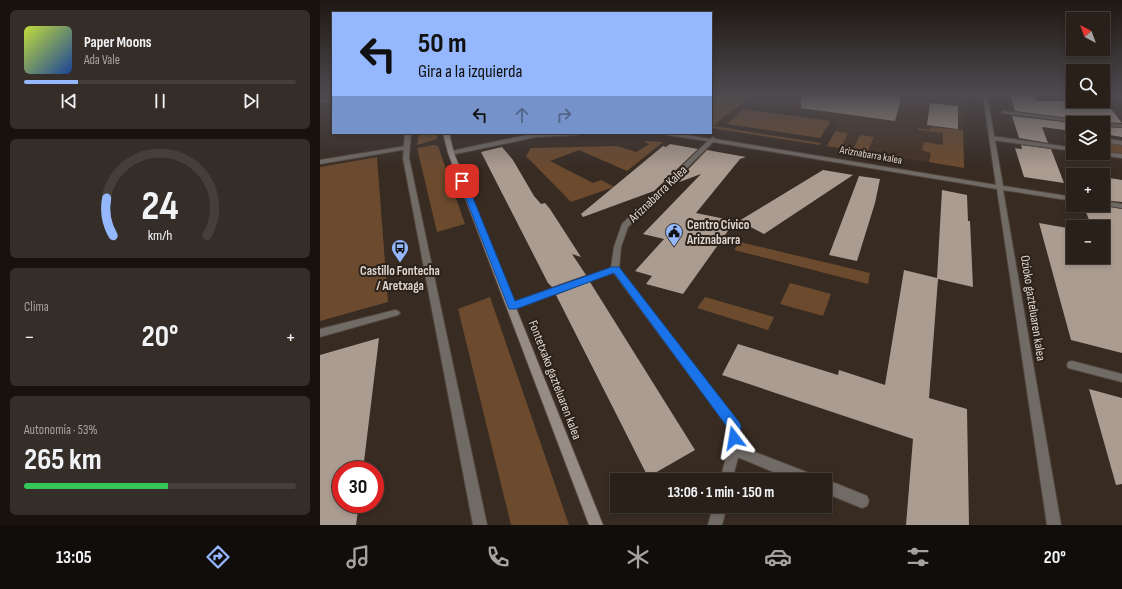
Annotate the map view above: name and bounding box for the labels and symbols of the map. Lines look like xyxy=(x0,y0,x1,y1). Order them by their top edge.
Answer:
north arrow xyxy=(1066,12,1110,56)
street label: Ariznabarra kalea xyxy=(838,143,903,167)
street label: Ariznabarra Kalea xyxy=(625,162,691,227)
pin xyxy=(445,164,479,198)
place label: Centro Cívico Ariznabarra xyxy=(686,217,750,248)
public building icon: Centro Cívico Ariznabarra xyxy=(664,222,684,247)
bus stop icon: Castillo Fontecha / Aretxaga xyxy=(390,238,410,263)
street label: Ozioko gazteluaren kalea xyxy=(1017,254,1049,362)
place label: Castillo Fontecha / Aretxaga xyxy=(360,263,440,294)
street label: Fontetxako gazteluaren kalea xyxy=(525,318,585,442)
position arrow xyxy=(713,417,755,459)
speed limit sign: 30 xyxy=(332,461,384,513)

